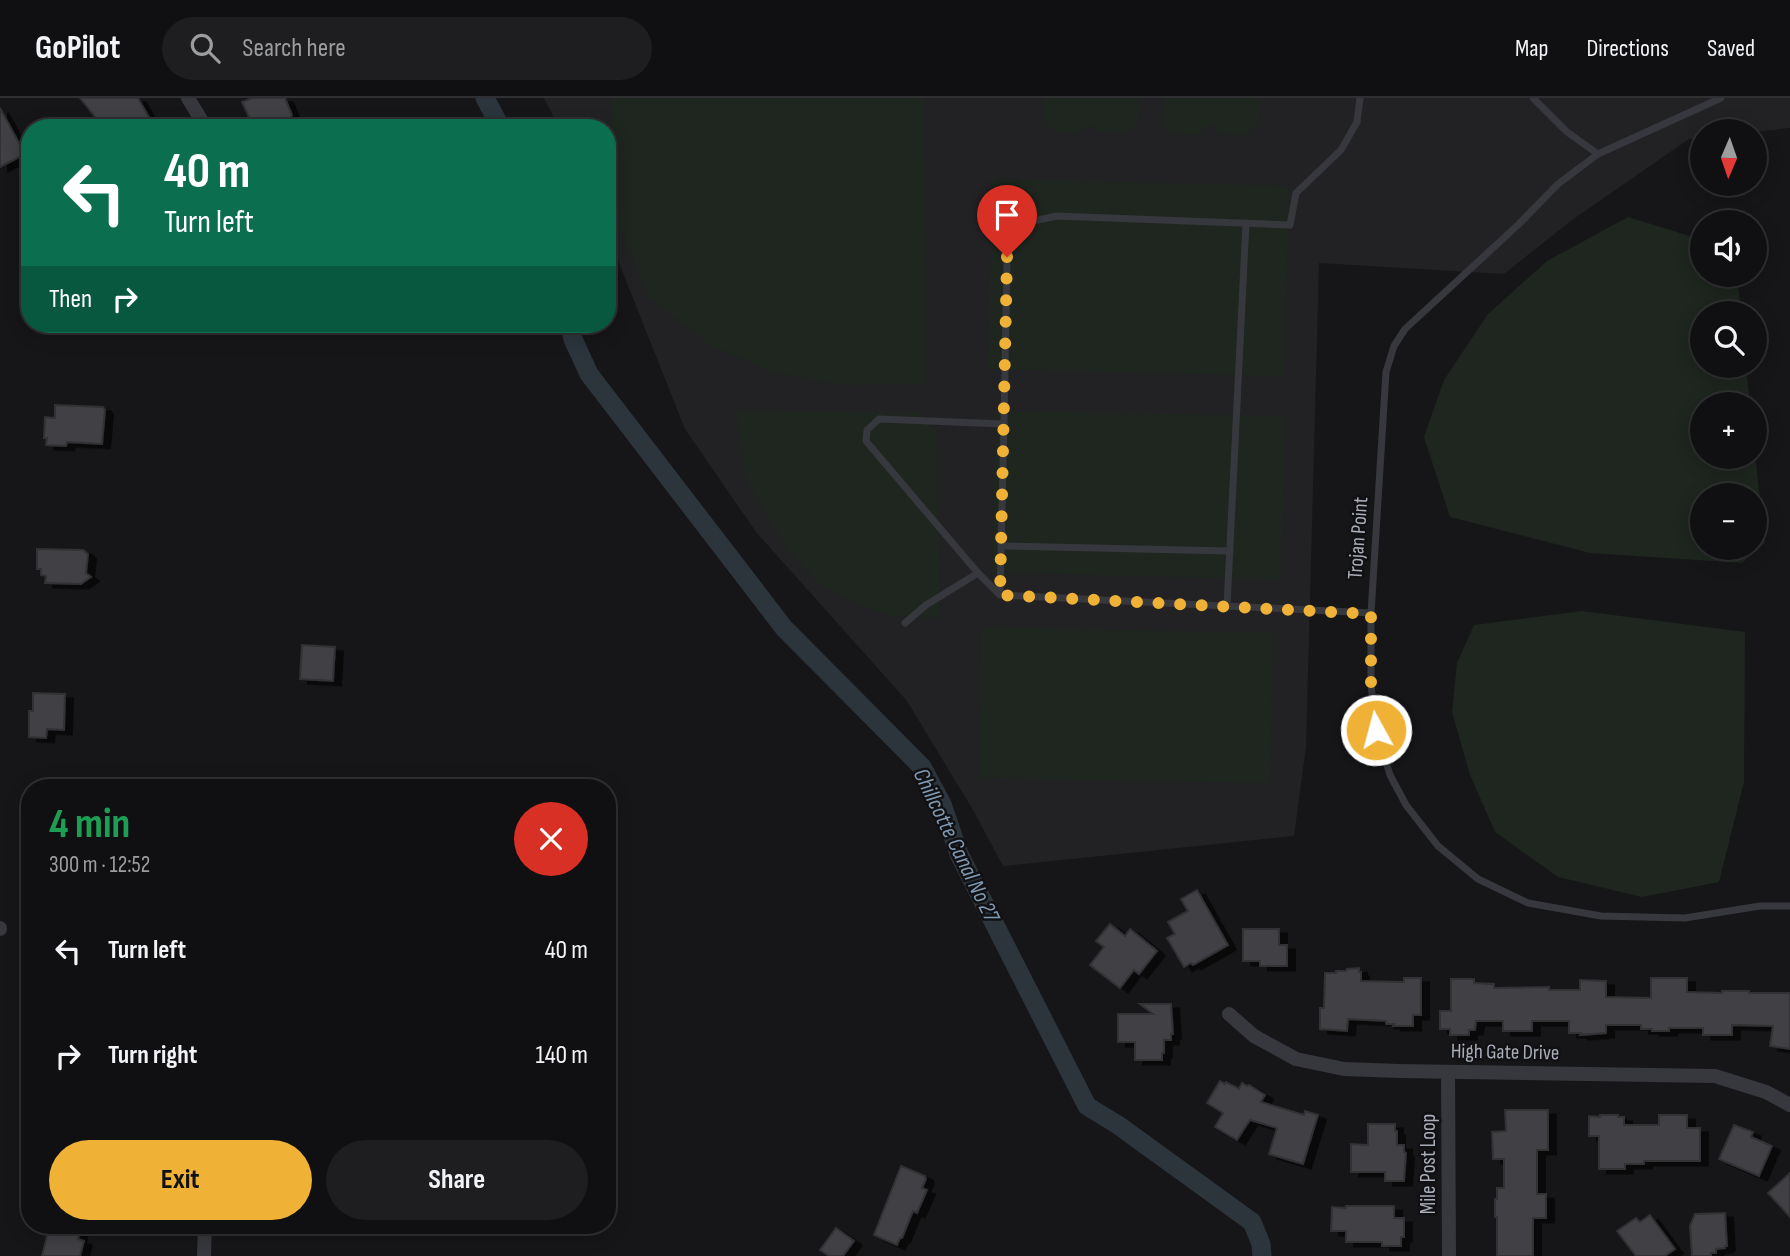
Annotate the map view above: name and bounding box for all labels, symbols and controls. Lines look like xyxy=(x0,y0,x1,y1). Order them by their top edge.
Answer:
search box xyxy=(162,17,652,80)
text: GoPilot xyxy=(35,28,120,68)
icon: search xyxy=(186,29,224,67)
text: Search here xyxy=(242,33,346,64)
text: Map xyxy=(1515,34,1548,63)
text: Directions xyxy=(1586,34,1669,63)
text: Saved xyxy=(1707,34,1755,63)
north arrow xyxy=(1690,119,1768,196)
map controls xyxy=(1690,119,1767,560)
text: 40 m xyxy=(164,143,250,202)
icon: left xyxy=(49,147,140,238)
pin xyxy=(977,185,1037,257)
icon: arrive xyxy=(988,196,1026,234)
text: Turn left xyxy=(164,203,254,242)
button: sound xyxy=(1690,210,1767,287)
icon: right xyxy=(106,280,144,318)
text: Then xyxy=(49,284,92,315)
button: search xyxy=(1690,301,1767,378)
button: + xyxy=(1690,392,1767,469)
button: − xyxy=(1690,483,1767,560)
street label: Trojan Point xyxy=(1343,496,1373,580)
position arrow xyxy=(1339,693,1413,767)
water label: Chillcotte Canal No 27 xyxy=(907,764,1006,928)
text: 4 min xyxy=(49,799,130,850)
button: close xyxy=(514,802,588,876)
text: 300 m · 12:52 xyxy=(49,851,150,879)
icon: left xyxy=(49,932,87,970)
text: Turn left xyxy=(108,935,186,966)
text: 40 m xyxy=(545,935,588,966)
icon: right xyxy=(49,1037,87,1075)
street label: High Gate Drive xyxy=(1451,1039,1559,1065)
text: Turn right xyxy=(108,1040,197,1071)
text: 140 m xyxy=(536,1040,588,1071)
street label: Mile Post Loop xyxy=(1416,1114,1441,1214)
button: Exit xyxy=(49,1140,312,1220)
button: Share xyxy=(326,1140,588,1220)

